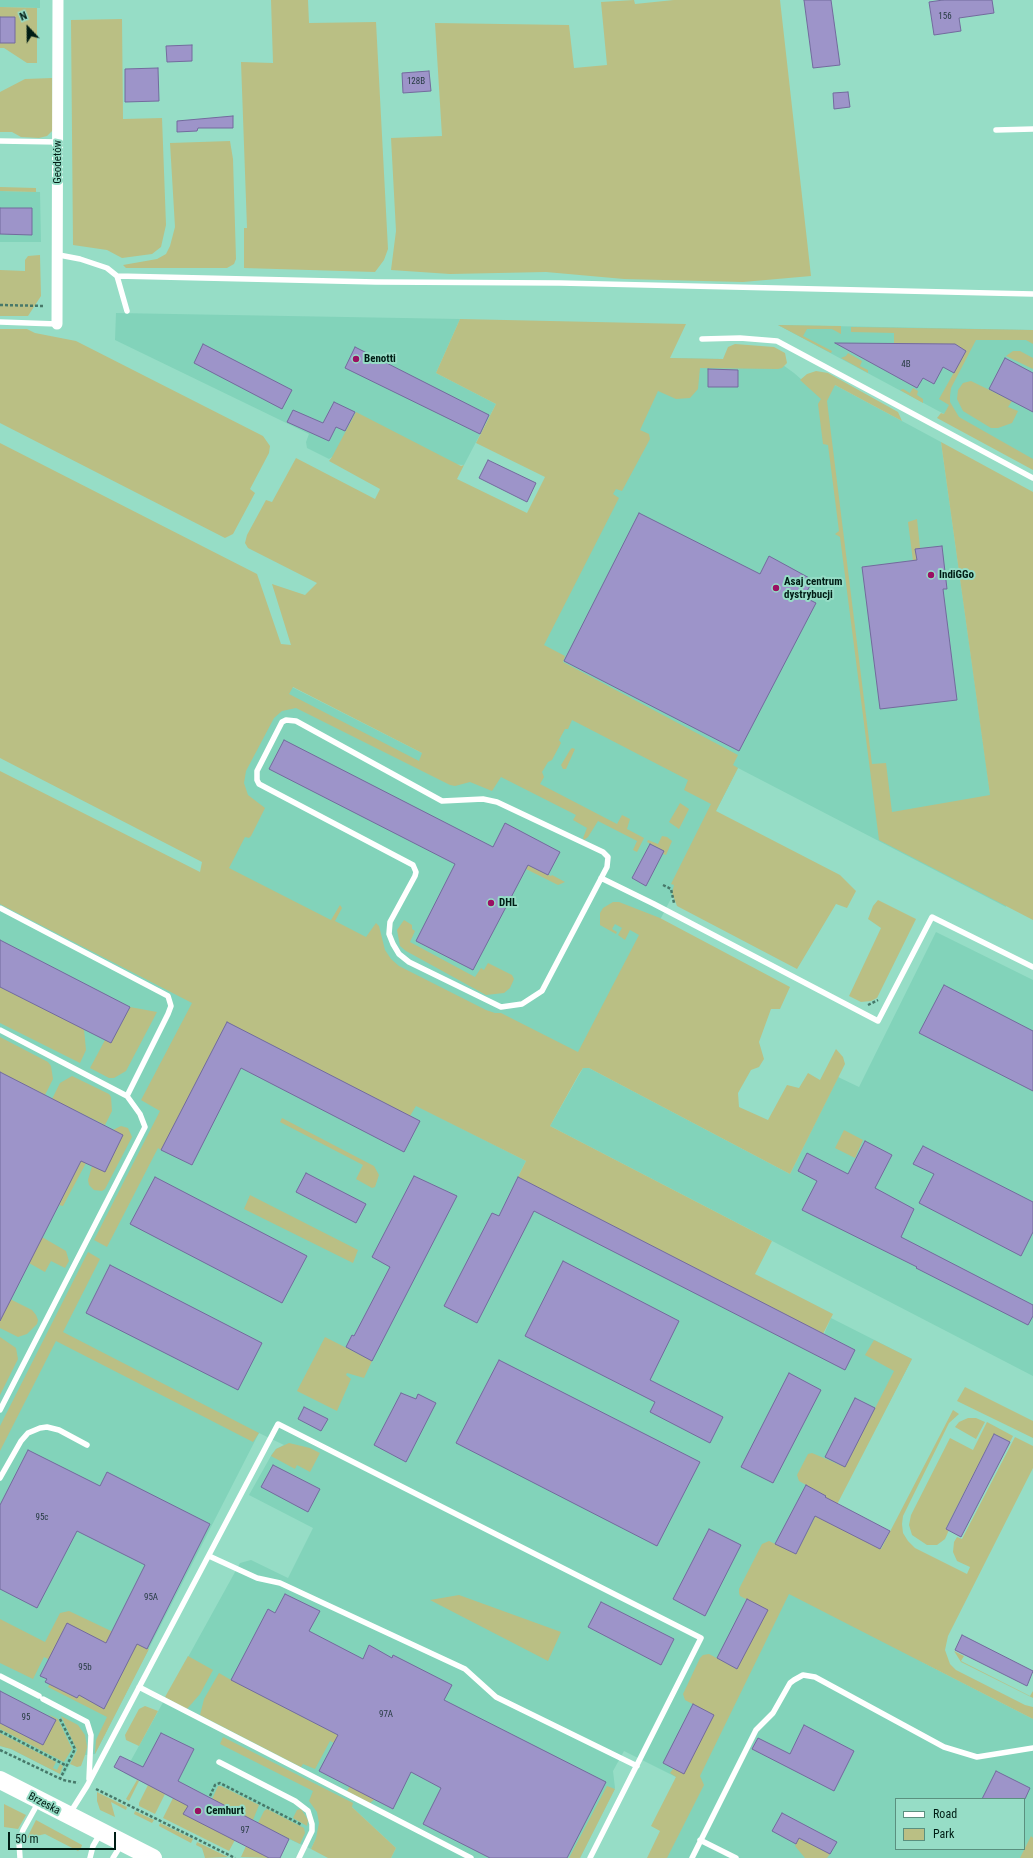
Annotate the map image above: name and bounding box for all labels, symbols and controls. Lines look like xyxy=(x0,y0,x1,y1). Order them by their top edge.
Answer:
north arrow xyxy=(8,8,48,48)
text: N xyxy=(18,9,29,24)
house number: 156 xyxy=(938,12,952,22)
house number: 128B xyxy=(407,77,425,87)
street label: Geodetów xyxy=(51,140,65,184)
place label: Benotti xyxy=(364,352,396,366)
marker: Benotti xyxy=(351,354,361,364)
house number: 4B xyxy=(901,360,911,370)
place label: IndiGGo xyxy=(939,568,974,582)
marker: IndiGGo xyxy=(926,570,936,580)
place label: Asaj centrum dystrybucji xyxy=(784,575,842,601)
marker: Asaj centrum dystrybucji xyxy=(771,583,781,593)
place label: DHL xyxy=(499,896,517,910)
marker: DHL xyxy=(486,898,496,908)
house number: 95c xyxy=(35,1513,49,1523)
house number: 95A xyxy=(144,1593,158,1603)
house number: 95b xyxy=(78,1663,92,1673)
house number: 97A xyxy=(379,1710,393,1720)
house number: 95 xyxy=(22,1713,30,1723)
street label: Brzeska xyxy=(26,1790,62,1818)
legend xyxy=(895,1798,1025,1850)
place label: Cemhurt xyxy=(206,1804,244,1818)
marker: Cemhurt xyxy=(193,1806,203,1816)
text: Road xyxy=(933,1807,957,1821)
scale bar xyxy=(10,1824,118,1850)
house number: 97 xyxy=(241,1826,249,1836)
text: Park xyxy=(933,1827,954,1841)
text: 50 m xyxy=(15,1832,39,1846)

